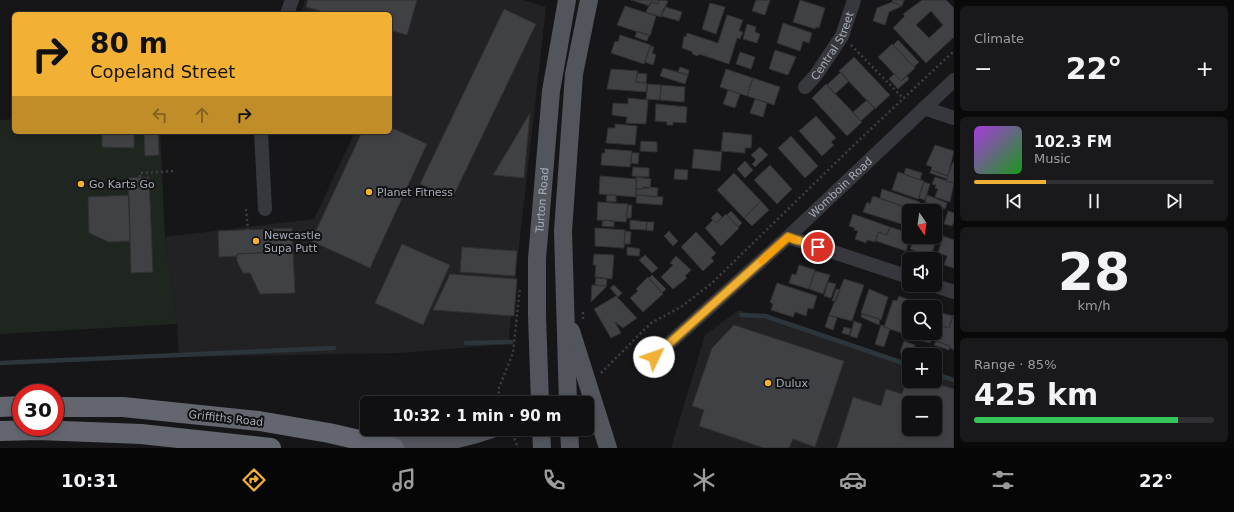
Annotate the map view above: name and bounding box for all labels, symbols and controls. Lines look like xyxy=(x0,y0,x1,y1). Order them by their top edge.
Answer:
street label: Central Street xyxy=(808,9,857,83)
text: 80 m xyxy=(90,27,168,60)
icon: right xyxy=(24,28,76,80)
text: Climate xyxy=(974,31,1024,46)
text: 22° xyxy=(1066,51,1122,86)
text: − xyxy=(974,56,992,81)
text: + xyxy=(1196,56,1214,81)
text: Copeland Street xyxy=(90,61,235,82)
icon: left xyxy=(149,104,171,126)
icon: ahead xyxy=(191,104,213,126)
icon: right xyxy=(233,104,255,126)
text: 102.3 FM xyxy=(1034,133,1112,151)
text: Music xyxy=(1034,151,1071,166)
street label: Womboin Road xyxy=(806,155,875,221)
street label: Turton Road xyxy=(533,167,552,235)
place label: Go Karts Go xyxy=(89,178,155,191)
marker: Go Karts Go xyxy=(76,179,86,189)
place label: Planet Fitness xyxy=(377,186,453,199)
marker: Planet Fitness xyxy=(364,187,374,197)
icon: previous xyxy=(1003,190,1025,212)
icon: pause xyxy=(1083,190,1105,212)
icon: next xyxy=(1163,190,1185,212)
north arrow xyxy=(902,204,942,244)
map controls xyxy=(902,204,942,436)
place label: Newcastle Supa Putt xyxy=(264,229,321,255)
pin xyxy=(801,230,835,264)
marker: Newcastle Supa Putt xyxy=(251,236,261,246)
icon: arrive xyxy=(807,236,829,258)
text: 28 xyxy=(1058,242,1130,302)
button: sound xyxy=(902,252,942,292)
text: km/h xyxy=(1078,298,1110,313)
button: search xyxy=(902,300,942,340)
position arrow xyxy=(633,336,675,378)
button: + xyxy=(902,348,942,388)
text: Range · 85% xyxy=(974,357,1057,372)
place label: Dulux xyxy=(776,377,808,390)
text: 425 km xyxy=(974,377,1098,412)
marker: Dulux xyxy=(763,378,773,388)
speed limit sign: 30 xyxy=(12,384,64,436)
button: − xyxy=(902,396,942,436)
text: 10:32 · 1 min · 90 m xyxy=(393,407,561,425)
street label: Griffiths Road xyxy=(188,408,264,429)
icon: directions xyxy=(240,466,268,494)
icon: music xyxy=(390,466,418,494)
icon: phone xyxy=(540,466,568,494)
icon: climate xyxy=(690,466,718,494)
icon: car xyxy=(839,466,867,494)
icon: filters xyxy=(989,466,1017,494)
text: 10:31 xyxy=(61,470,118,491)
text: 22° xyxy=(1139,470,1173,491)

